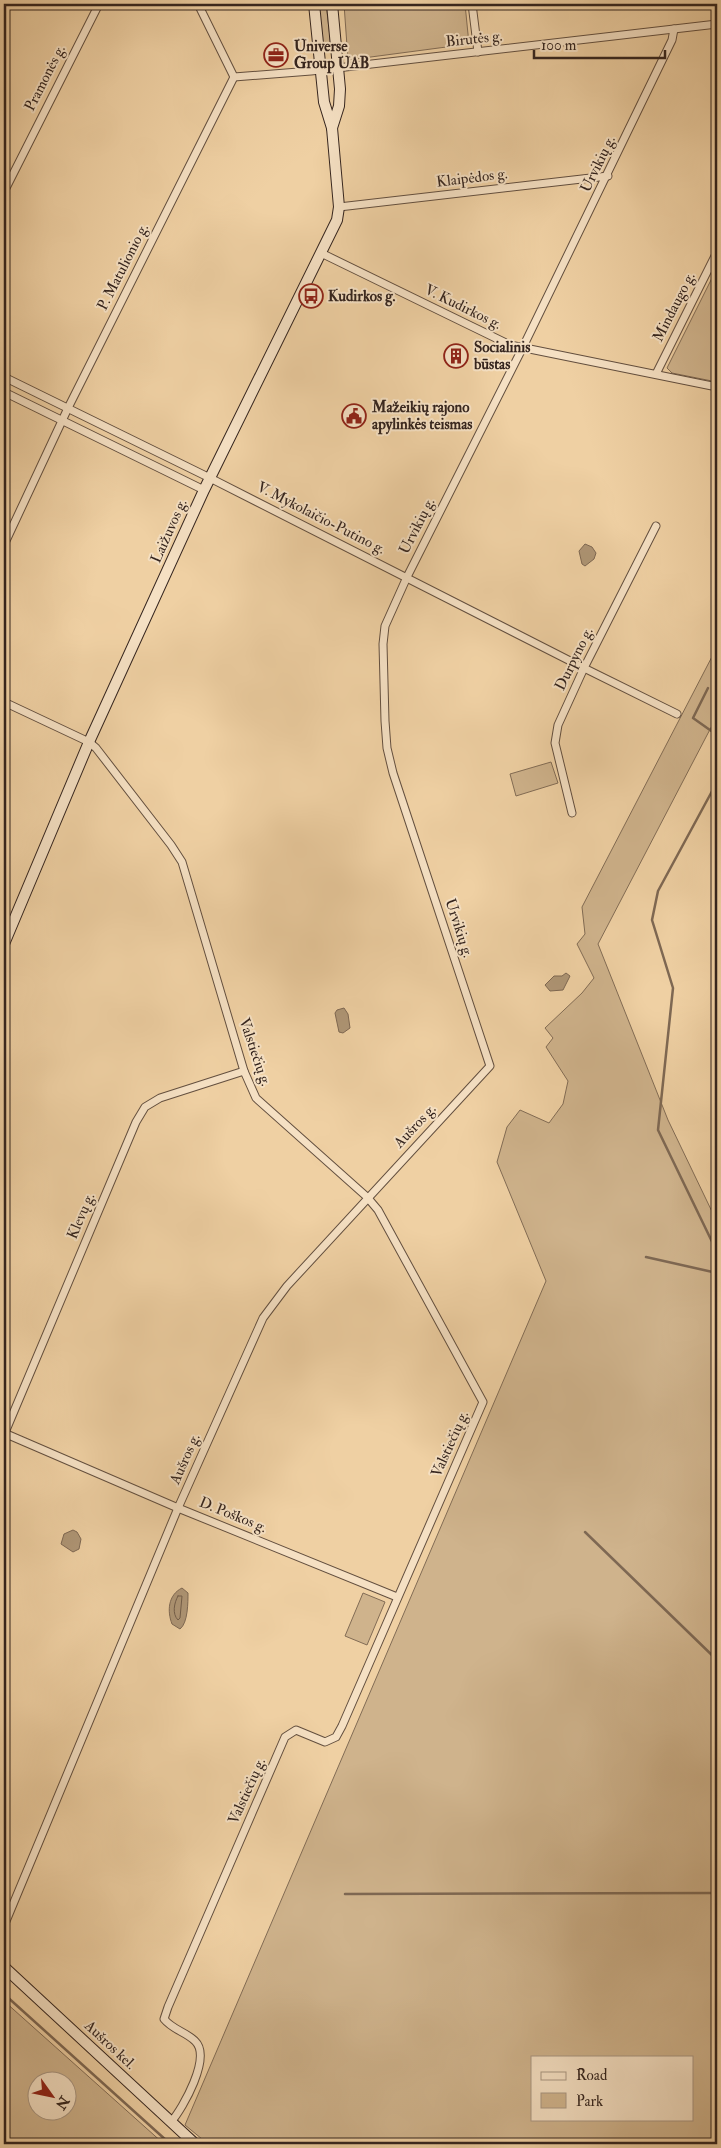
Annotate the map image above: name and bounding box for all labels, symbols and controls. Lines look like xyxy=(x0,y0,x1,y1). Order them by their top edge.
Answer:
street label: Birutės g. xyxy=(445,27,503,51)
scale bar xyxy=(534,28,665,60)
text: 100 m xyxy=(541,36,577,55)
place label: Universe Group UAB xyxy=(294,37,370,74)
street label: Pramonės g. xyxy=(20,42,70,114)
office icon: Universe Group UAB xyxy=(263,42,289,68)
street label: Urvikių g. xyxy=(576,133,620,195)
street label: Klaipėdos g. xyxy=(435,164,509,193)
street label: P. Matulionio g. xyxy=(93,221,153,313)
street label: Mindaugo g. xyxy=(648,269,700,345)
street label: V. Kudirkos g. xyxy=(421,280,505,334)
bus stop icon: Kudirkos g. xyxy=(298,283,324,309)
place label: Kudirkos g. xyxy=(328,287,396,307)
place label: Socialinis būstas xyxy=(473,338,530,374)
building icon: Socialinis būstas xyxy=(443,343,469,369)
place label: Mažeikių rajono apylinkės teismas xyxy=(371,398,473,435)
public building icon: Mažeikių rajono apylinkės teismas xyxy=(341,403,367,429)
street label: V. Mykolaičio-Putino g. xyxy=(254,477,388,559)
street label: Urvikių g. xyxy=(395,495,439,557)
street label: Laižuvos g. xyxy=(146,496,192,566)
street label: Durpyno g. xyxy=(551,624,598,694)
street label: Urvikių g. xyxy=(441,896,477,960)
street label: Valstiečių g. xyxy=(235,1015,276,1089)
street label: Aušros g. xyxy=(389,1100,440,1153)
street label: Klevų g. xyxy=(63,1190,99,1242)
street label: Valstiečių g. xyxy=(427,1408,473,1480)
street label: Aušros g. xyxy=(165,1431,205,1488)
street label: D. Poškos g. xyxy=(196,1493,270,1537)
street label: Valstiečių g. xyxy=(224,1755,270,1827)
street label: Aušros kel. xyxy=(80,2016,140,2074)
legend xyxy=(531,2056,694,2120)
text: Road xyxy=(576,2066,608,2085)
north arrow xyxy=(28,2070,78,2120)
text: N xyxy=(52,2092,74,2113)
text: Park xyxy=(576,2092,603,2111)

